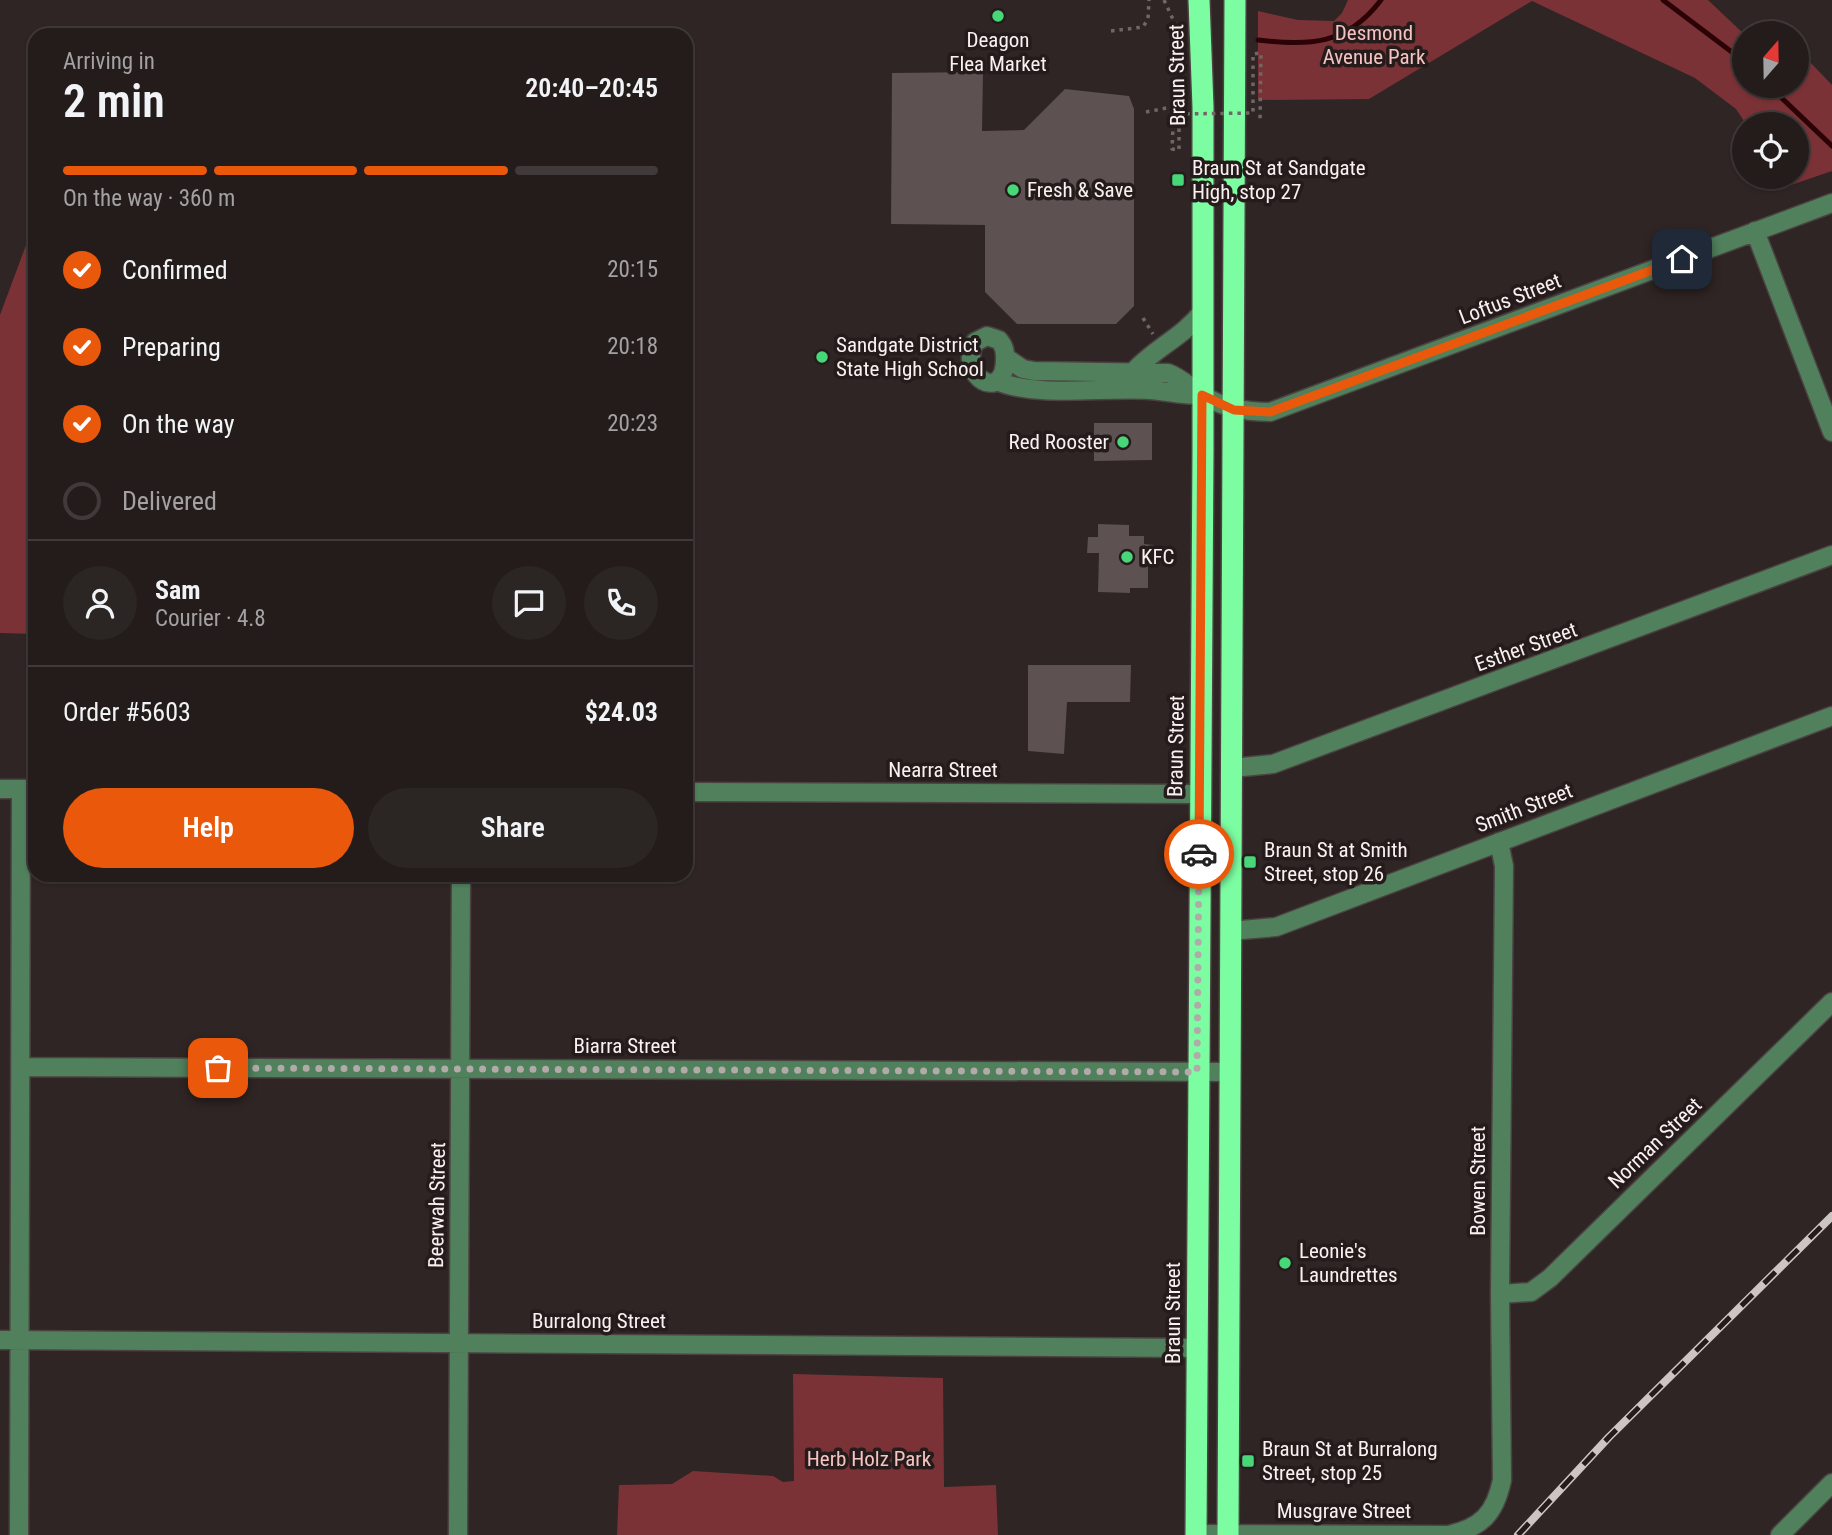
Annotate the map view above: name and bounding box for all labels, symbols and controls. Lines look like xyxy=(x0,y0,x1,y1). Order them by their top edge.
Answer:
marker: Deagon Flea Market xyxy=(990,8,1006,24)
park label: Desmond Avenue Park xyxy=(1323,21,1426,69)
north arrow xyxy=(1732,21,1810,98)
map controls xyxy=(1732,21,1809,189)
street label: Braun Street xyxy=(1164,24,1190,126)
place label: Deagon Flea Market xyxy=(949,28,1047,76)
text: Arriving in xyxy=(63,48,155,75)
text: 20:40–20:45 xyxy=(525,73,658,103)
text: 2 min xyxy=(63,74,165,128)
button: locate xyxy=(1732,112,1809,189)
place label: Braun St at Sandgate High, stop 27 xyxy=(1192,156,1366,204)
marker: Braun St at Sandgate High, stop 27 xyxy=(1170,172,1186,188)
place label: Fresh & Save xyxy=(1027,178,1133,202)
marker: Fresh & Save xyxy=(1005,182,1021,198)
text: On the way · 360 m xyxy=(63,185,235,212)
pin xyxy=(1652,229,1712,289)
icon: home xyxy=(1663,240,1701,278)
icon: check xyxy=(63,251,101,289)
text: Confirmed xyxy=(122,255,228,285)
text: 20:15 xyxy=(607,256,658,283)
street label: Loftus Street xyxy=(1456,269,1564,329)
icon: check xyxy=(63,328,101,366)
text: Preparing xyxy=(122,332,221,362)
text: 20:18 xyxy=(607,333,658,360)
place label: Sandgate District State High School xyxy=(836,333,984,381)
marker: Sandgate District State High School xyxy=(814,349,830,365)
icon: check xyxy=(63,405,101,443)
text: On the way xyxy=(122,409,235,439)
text: 20:23 xyxy=(607,410,658,437)
place label: Red Rooster xyxy=(1009,430,1109,454)
marker: Red Rooster xyxy=(1115,434,1131,450)
text: Delivered xyxy=(122,486,217,516)
place label: KFC xyxy=(1141,545,1174,569)
marker: KFC xyxy=(1119,549,1135,565)
button: person xyxy=(63,566,137,640)
button: chat xyxy=(492,566,566,640)
button: phone xyxy=(584,566,658,640)
text: Sam xyxy=(155,575,201,605)
text: Courier · 4.8 xyxy=(155,605,266,632)
street label: Esther Street xyxy=(1472,617,1580,677)
street label: Braun Street xyxy=(1163,695,1189,797)
text: Order #5603 xyxy=(63,697,191,727)
text: $24.03 xyxy=(585,697,658,727)
street label: Nearra Street xyxy=(888,758,998,782)
street label: Smith Street xyxy=(1472,779,1576,837)
button: Help xyxy=(63,788,354,868)
button: Share xyxy=(368,788,658,868)
courier xyxy=(1164,819,1234,889)
icon: car xyxy=(1180,835,1218,873)
place label: Braun St at Smith Street, stop 26 xyxy=(1264,838,1408,886)
marker: Braun St at Smith Street, stop 26 xyxy=(1242,854,1258,870)
street label: Biarra Street xyxy=(574,1034,676,1058)
pin xyxy=(188,1038,248,1098)
icon: bag xyxy=(199,1049,237,1087)
street label: Norman Street xyxy=(1603,1093,1707,1193)
street label: Bowen Street xyxy=(1466,1126,1490,1236)
street label: Beerwah Street xyxy=(424,1142,450,1268)
place label: Leonie's Laundrettes xyxy=(1299,1239,1398,1287)
marker: Leonie's Laundrettes xyxy=(1277,1255,1293,1271)
street label: Braun Street xyxy=(1161,1262,1185,1364)
street label: Burralong Street xyxy=(532,1309,666,1333)
place label: Braun St at Burralong Street, stop 25 xyxy=(1262,1437,1438,1485)
park label: Herb Holz Park xyxy=(807,1447,932,1471)
marker: Braun St at Burralong Street, stop 25 xyxy=(1240,1453,1256,1469)
street label: Musgrave Street xyxy=(1277,1499,1411,1523)

